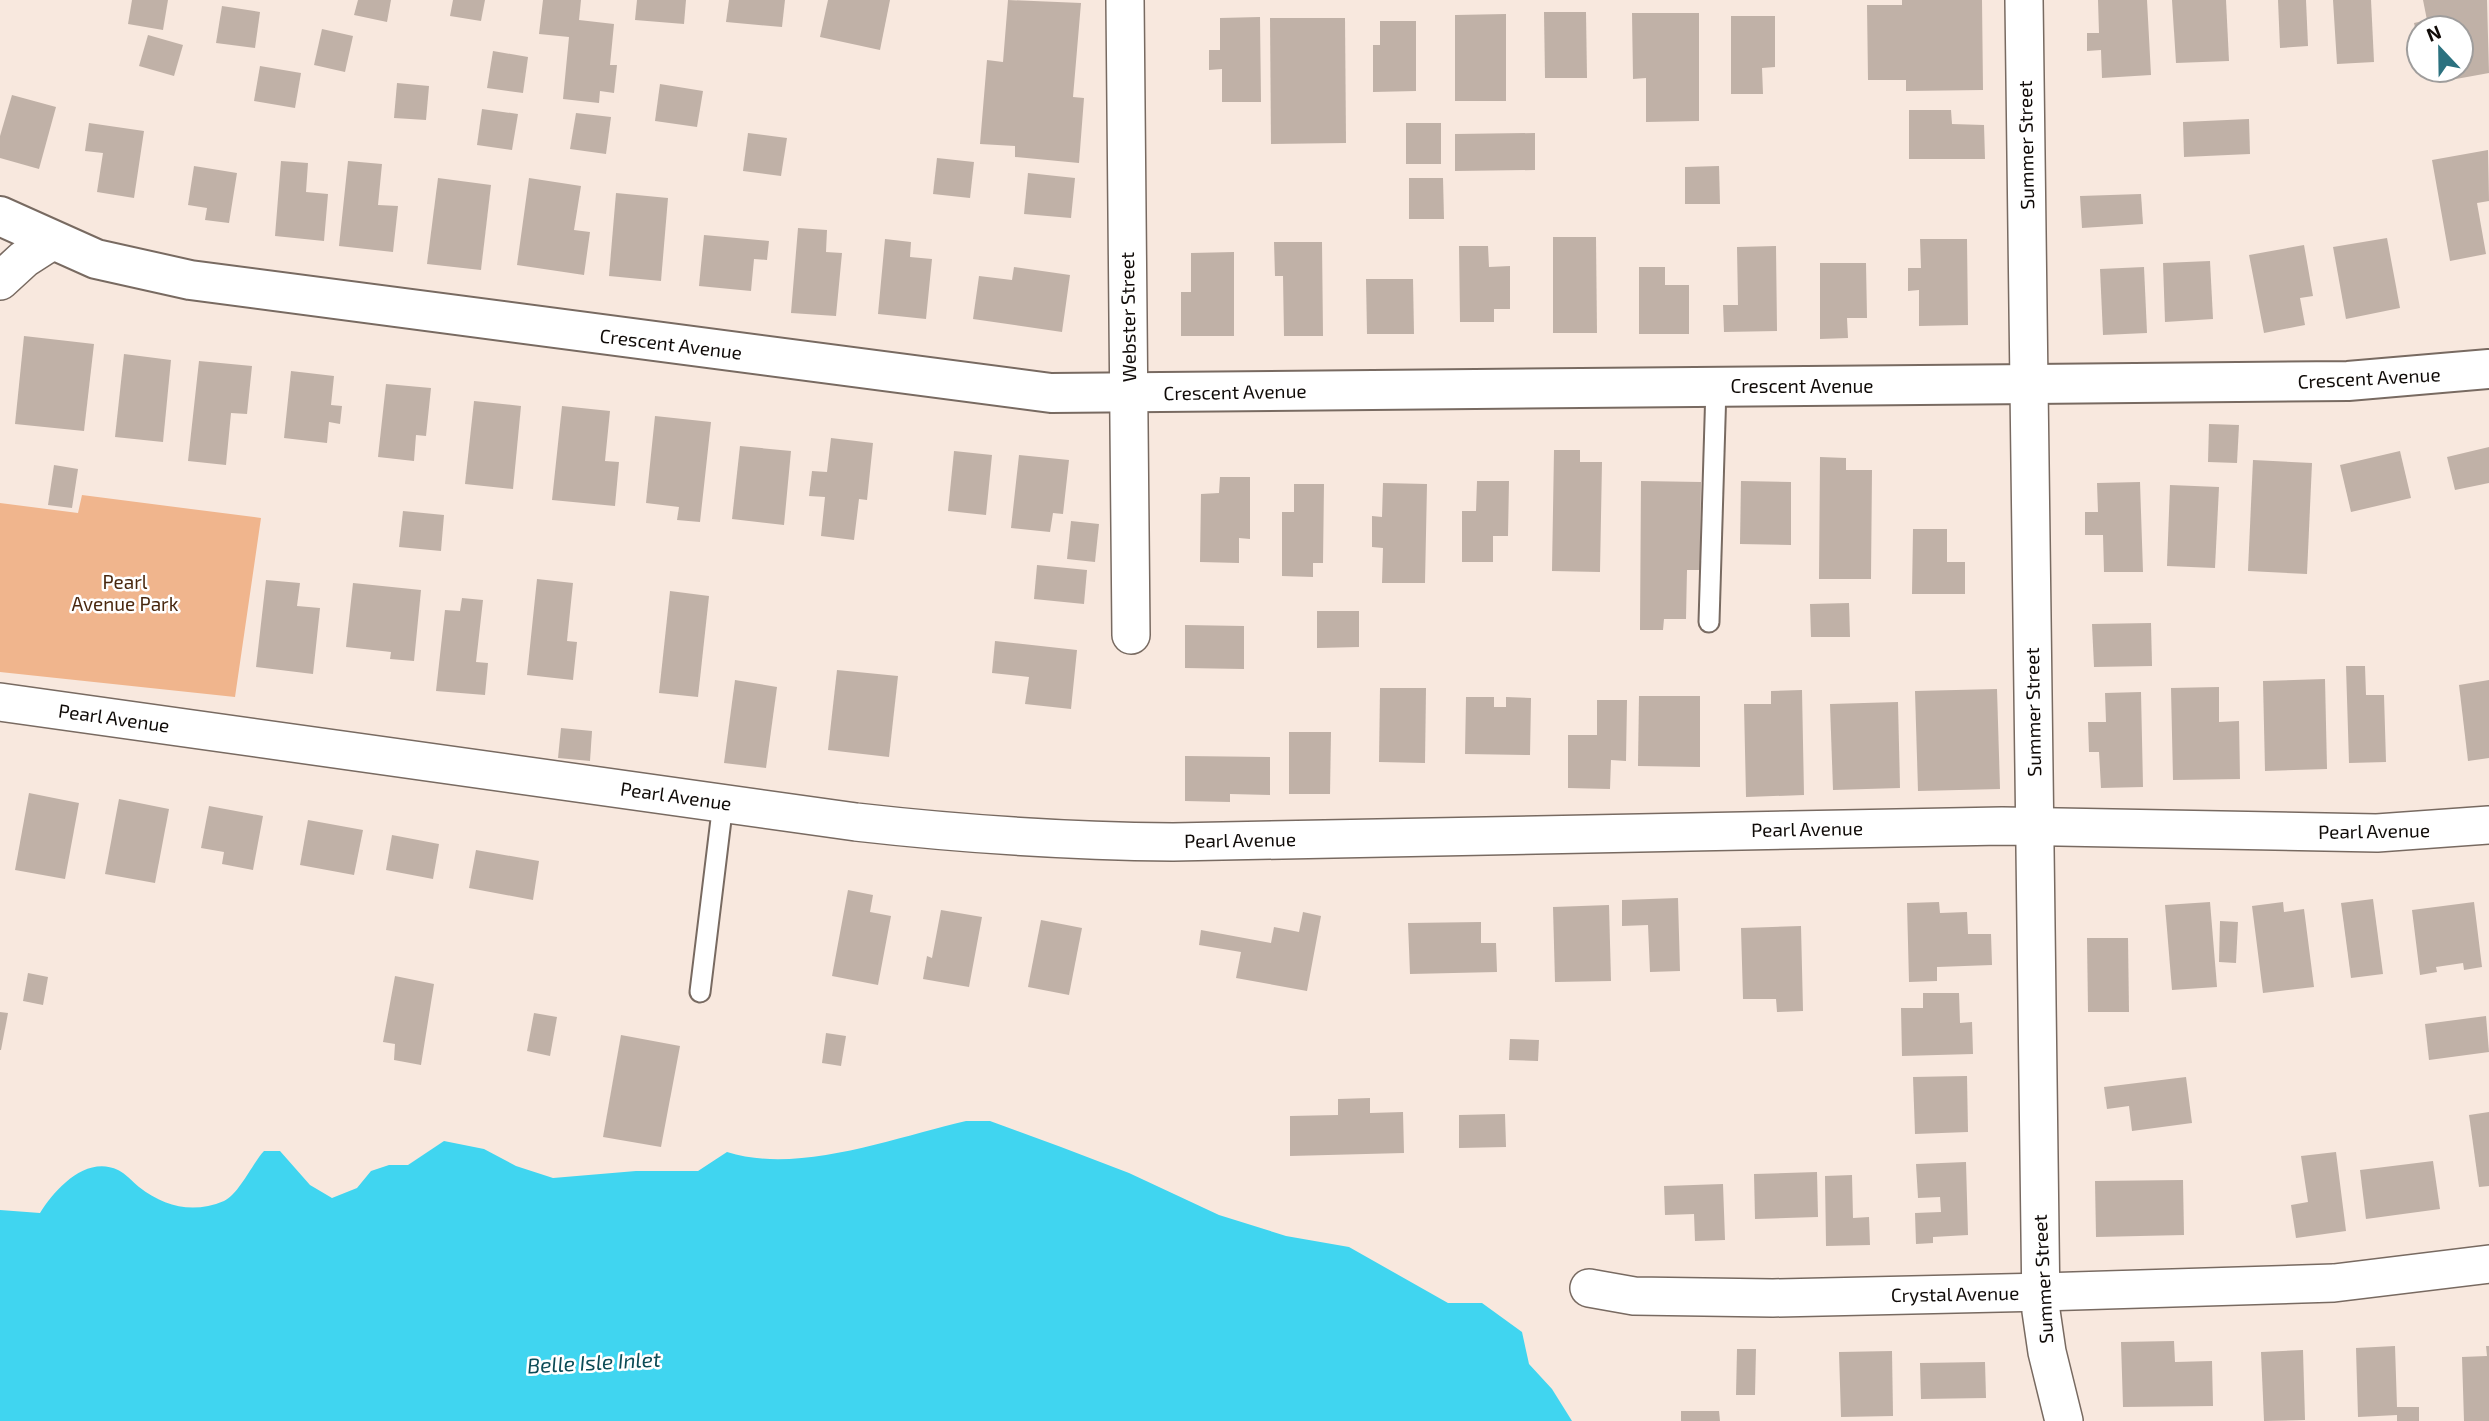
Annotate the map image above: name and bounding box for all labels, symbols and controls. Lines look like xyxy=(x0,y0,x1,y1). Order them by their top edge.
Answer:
north arrow xyxy=(2405,14,2475,84)
text: N xyxy=(2423,20,2444,46)
street label: Summer Street xyxy=(2013,80,2038,210)
street label: Webster Street xyxy=(1115,252,1140,382)
street label: Crescent Avenue xyxy=(599,323,743,364)
street label: Crescent Avenue xyxy=(2297,362,2441,393)
street label: Crescent Avenue xyxy=(1730,374,1874,397)
street label: Crescent Avenue xyxy=(1163,379,1307,404)
park label: Pearl Avenue Park xyxy=(72,570,179,615)
street label: Summer Street xyxy=(2020,647,2045,777)
street label: Pearl Avenue xyxy=(57,698,171,737)
street label: Pearl Avenue xyxy=(619,776,733,815)
street label: Pearl Avenue xyxy=(1751,816,1863,841)
street label: Pearl Avenue xyxy=(2318,818,2430,843)
street label: Pearl Avenue xyxy=(1184,827,1296,852)
street label: Summer Street xyxy=(2028,1214,2057,1344)
street label: Crystal Avenue xyxy=(1891,1281,2019,1306)
water label: Belle Isle Inlet xyxy=(526,1346,661,1377)

